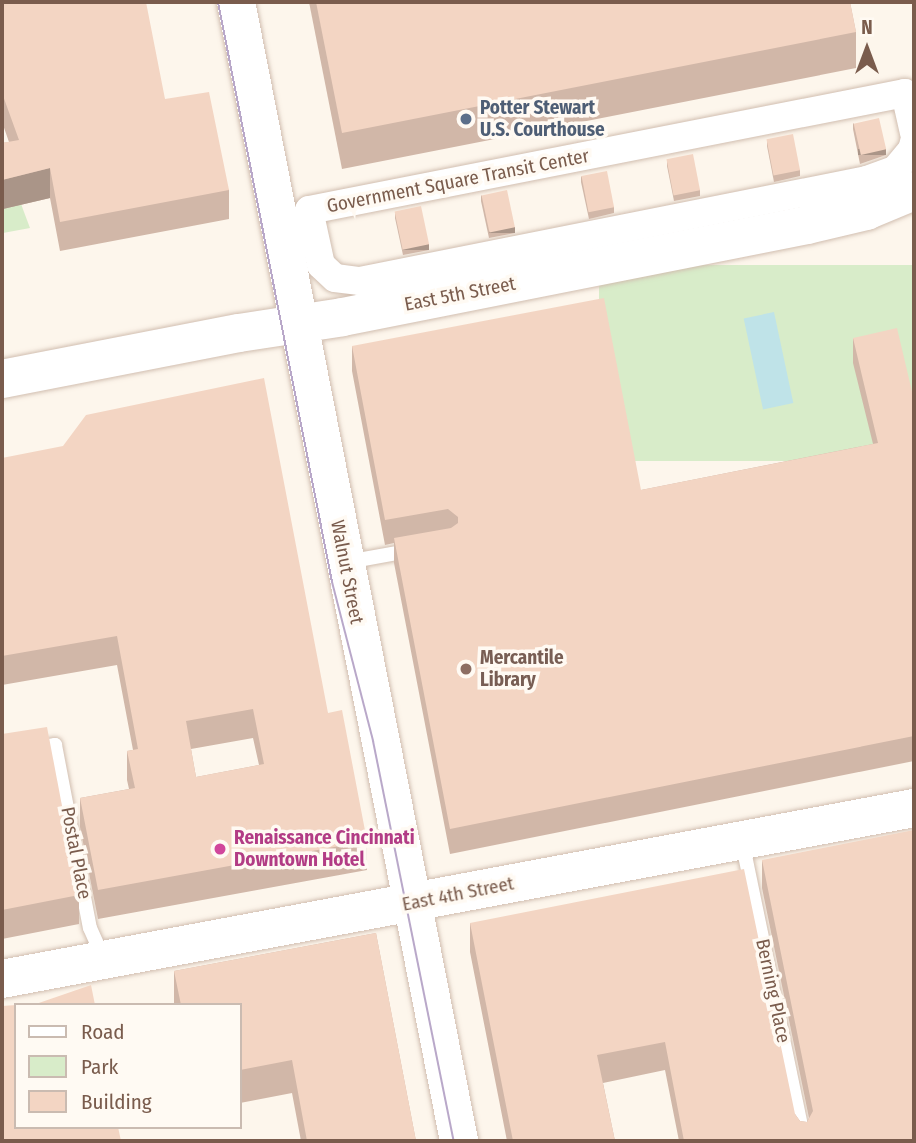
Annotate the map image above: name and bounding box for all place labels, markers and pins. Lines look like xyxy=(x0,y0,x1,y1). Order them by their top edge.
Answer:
place label: Potter Stewart U.S. Courthouse xyxy=(480,97,605,141)
marker: Potter Stewart U.S. Courthouse xyxy=(458,111,474,127)
place label: Mercantile Library xyxy=(480,647,564,691)
marker: Mercantile Library xyxy=(458,661,474,677)
place label: Renaissance Cincinnati Downtown Hotel xyxy=(234,827,415,871)
marker: Renaissance Cincinnati Downtown Hotel xyxy=(212,841,228,857)

